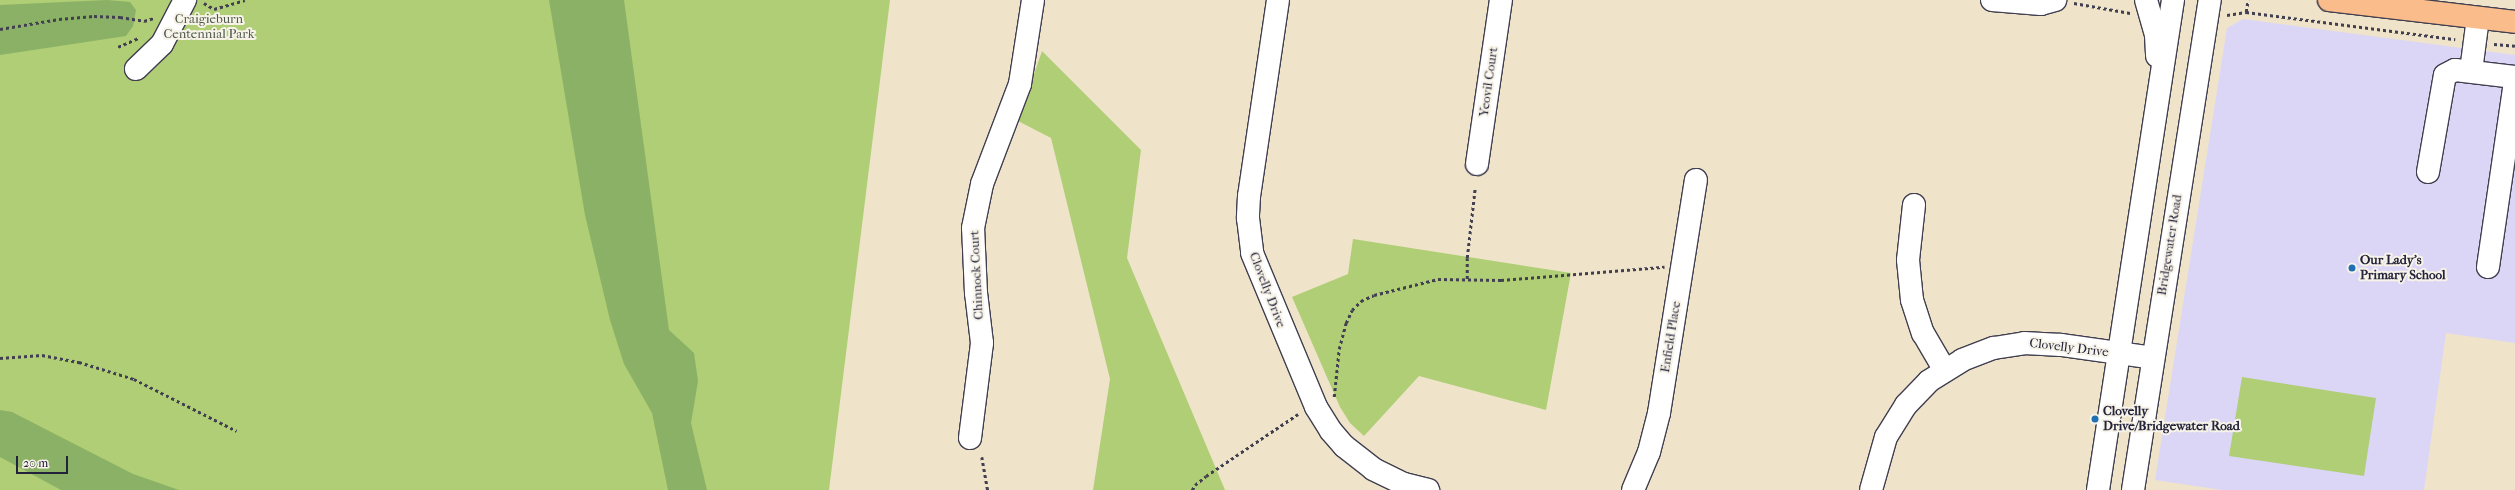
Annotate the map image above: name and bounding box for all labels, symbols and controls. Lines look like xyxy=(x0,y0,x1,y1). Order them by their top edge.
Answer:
park label: Craigieburn Centennial Park xyxy=(164,12,254,43)
street label: Yeovil Court xyxy=(1476,46,1502,118)
street label: Bridgewater Road xyxy=(2154,193,2186,297)
street label: Chinnock Court xyxy=(967,230,987,320)
street label: Clovelly Drive xyxy=(1245,250,1289,330)
place label: Our Lady's Primary School xyxy=(2360,253,2446,284)
marker: Our Lady's Primary School xyxy=(2347,263,2357,273)
street label: Enfield Place xyxy=(1658,300,1684,374)
street label: Clovelly Drive xyxy=(2029,335,2109,361)
place label: Clovelly Drive/Bridgewater Road xyxy=(2103,404,2240,435)
marker: Clovelly Drive/Bridgewater Road xyxy=(2090,414,2100,424)
scale bar xyxy=(18,448,70,474)
text: 20 m xyxy=(23,456,48,470)

